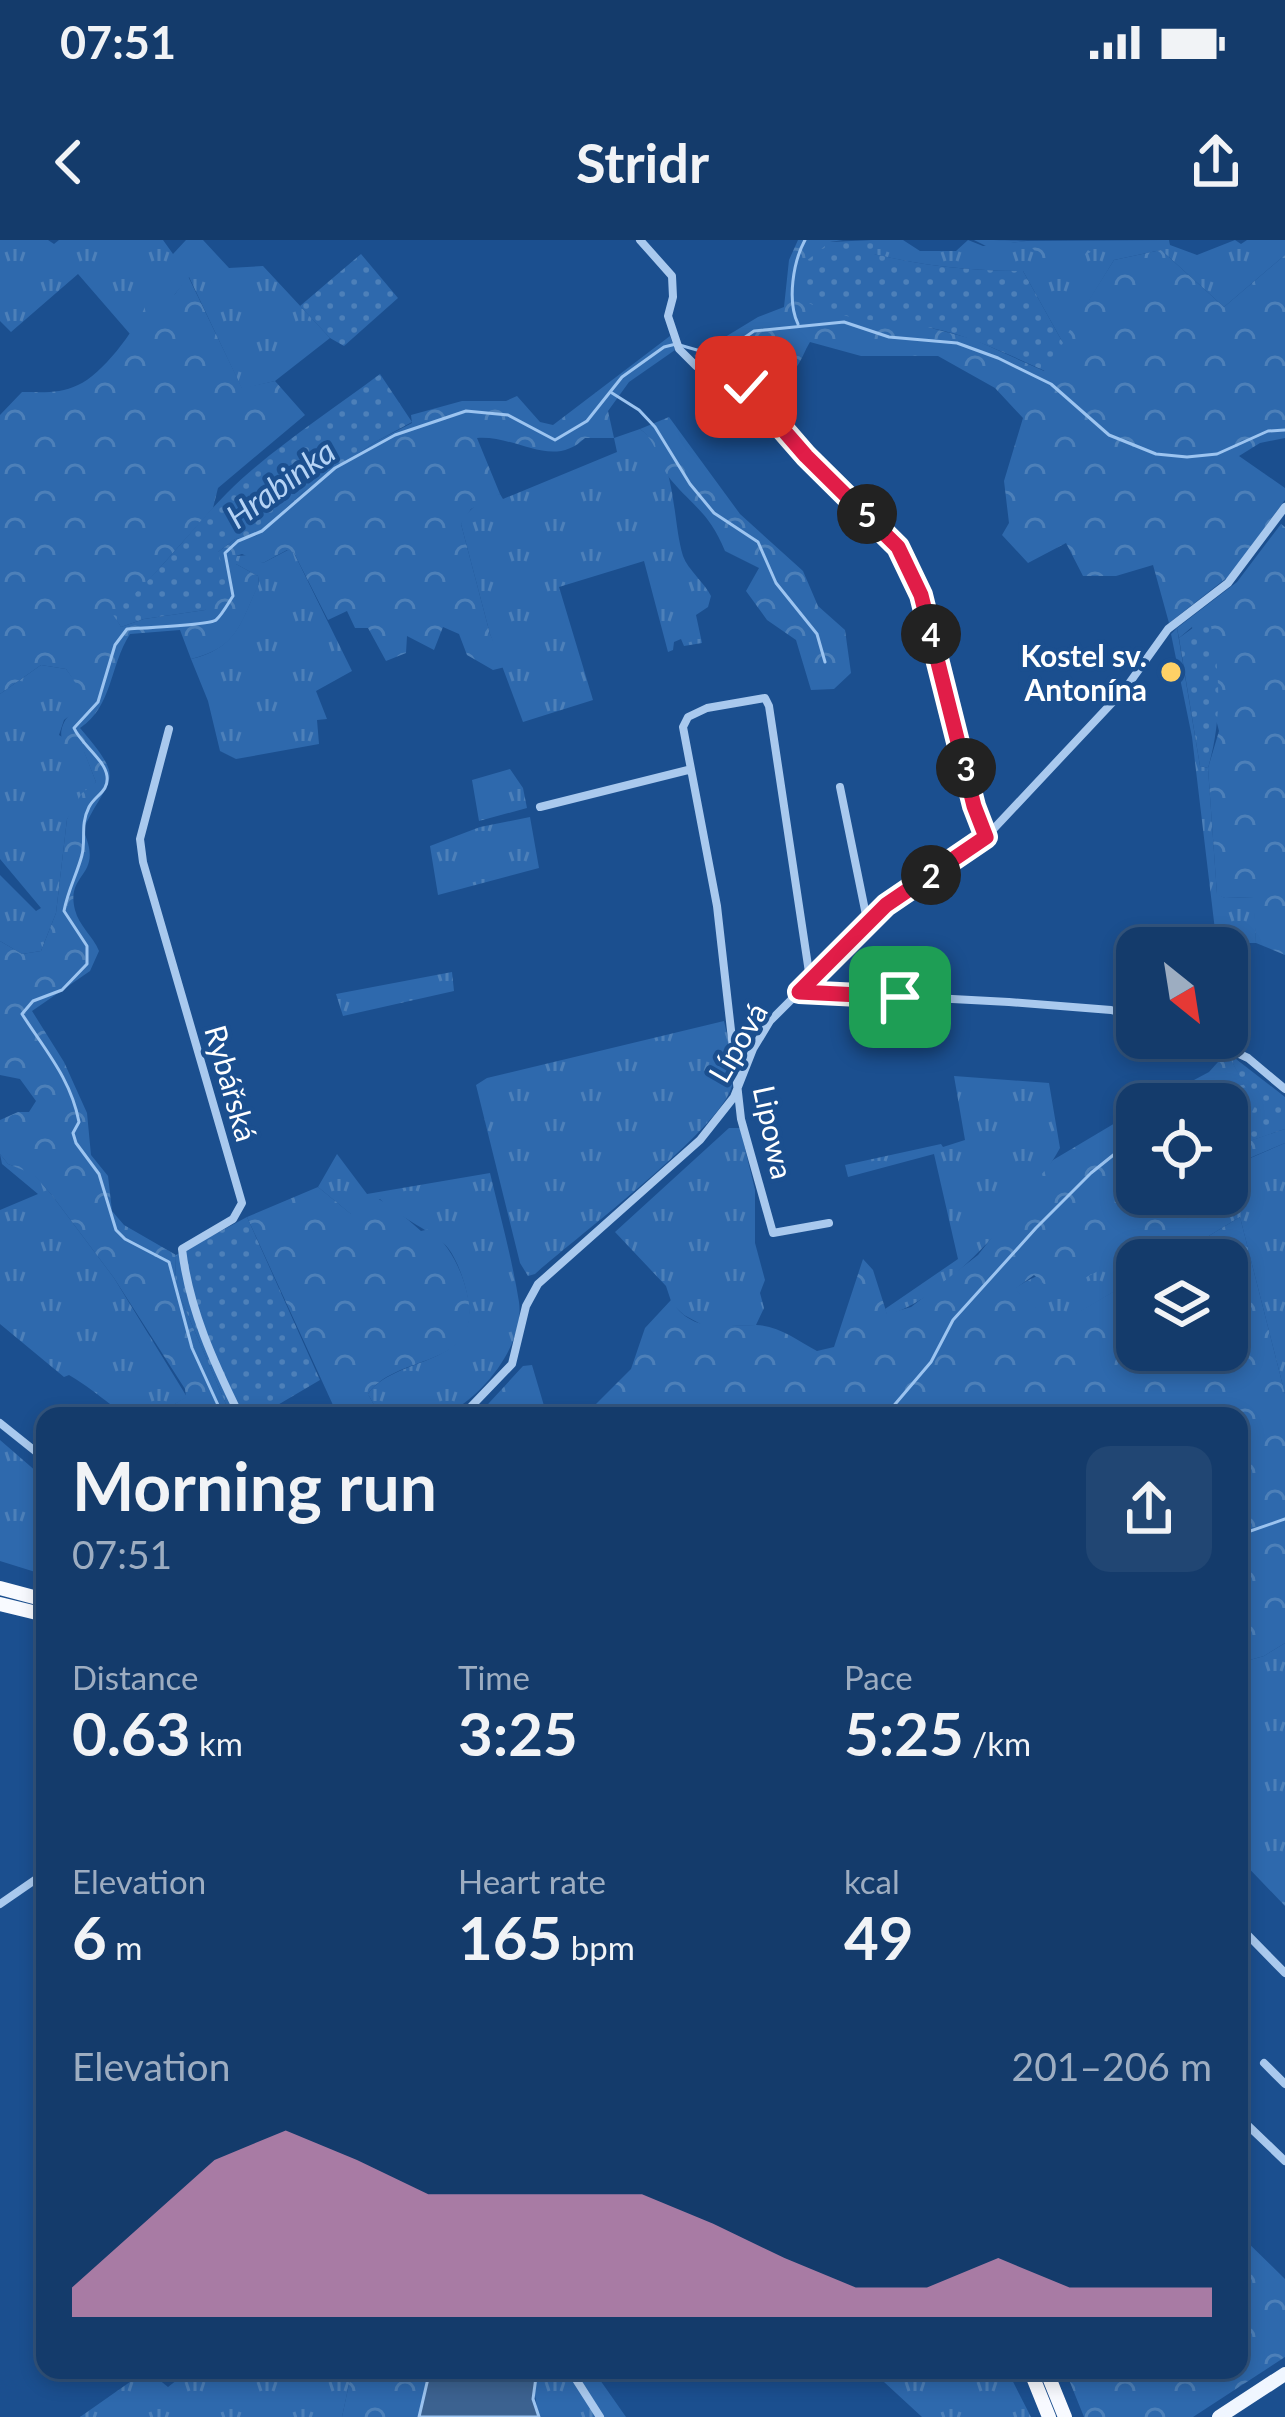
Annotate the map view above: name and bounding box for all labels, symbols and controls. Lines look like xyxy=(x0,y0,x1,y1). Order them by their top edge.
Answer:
text: 07:51 xyxy=(60,15,176,69)
icon: back xyxy=(36,129,102,195)
icon: share xyxy=(1183,129,1249,195)
text: Stridr xyxy=(576,130,709,195)
pin xyxy=(695,336,797,438)
icon: check xyxy=(713,354,779,420)
water label: Hrabinka xyxy=(218,430,342,536)
pin: 5 xyxy=(837,484,897,544)
text: 5 xyxy=(857,494,877,534)
pin: 4 xyxy=(901,604,961,664)
text: 4 xyxy=(921,614,941,654)
place label: Kostel sv. Antonína xyxy=(1020,637,1147,707)
marker: Kostel sv. Antonína xyxy=(1158,659,1184,685)
pin: 3 xyxy=(936,738,996,798)
text: 3 xyxy=(956,748,976,788)
pin: 2 xyxy=(901,845,961,905)
text: 2 xyxy=(921,855,941,895)
north arrow xyxy=(1116,927,1248,1059)
map controls xyxy=(1116,927,1248,1371)
pin xyxy=(849,946,951,1048)
icon: arrive xyxy=(867,964,933,1030)
street label: Lípová xyxy=(700,996,774,1088)
street label: Rybářská xyxy=(198,1021,266,1145)
street label: Lipowa xyxy=(747,1082,801,1182)
button: locate xyxy=(1116,1083,1248,1215)
button: layers xyxy=(1116,1239,1248,1371)
text: Morning run xyxy=(72,1446,437,1525)
button: share xyxy=(1086,1446,1212,1572)
text: 07:51 xyxy=(72,1531,172,1577)
text: Distance xyxy=(72,1657,199,1697)
text: Time xyxy=(458,1657,530,1697)
text: Pace xyxy=(844,1657,913,1697)
text: 0.63 xyxy=(72,1697,191,1769)
text: 3:25 xyxy=(458,1697,578,1769)
text: 5:25 xyxy=(844,1697,964,1769)
text: km xyxy=(191,1723,243,1763)
text: /km xyxy=(964,1723,1031,1763)
text: Elevation xyxy=(72,1861,206,1901)
text: Heart rate xyxy=(458,1861,606,1901)
text: kcal xyxy=(844,1861,900,1901)
text: 6 xyxy=(72,1901,107,1973)
text: 165 xyxy=(458,1901,562,1973)
text: 49 xyxy=(844,1901,914,1973)
text: m xyxy=(107,1927,142,1967)
text: bpm xyxy=(562,1927,635,1967)
text: Elevation xyxy=(72,2043,230,2089)
text: 201–206 m xyxy=(1012,2043,1212,2089)

